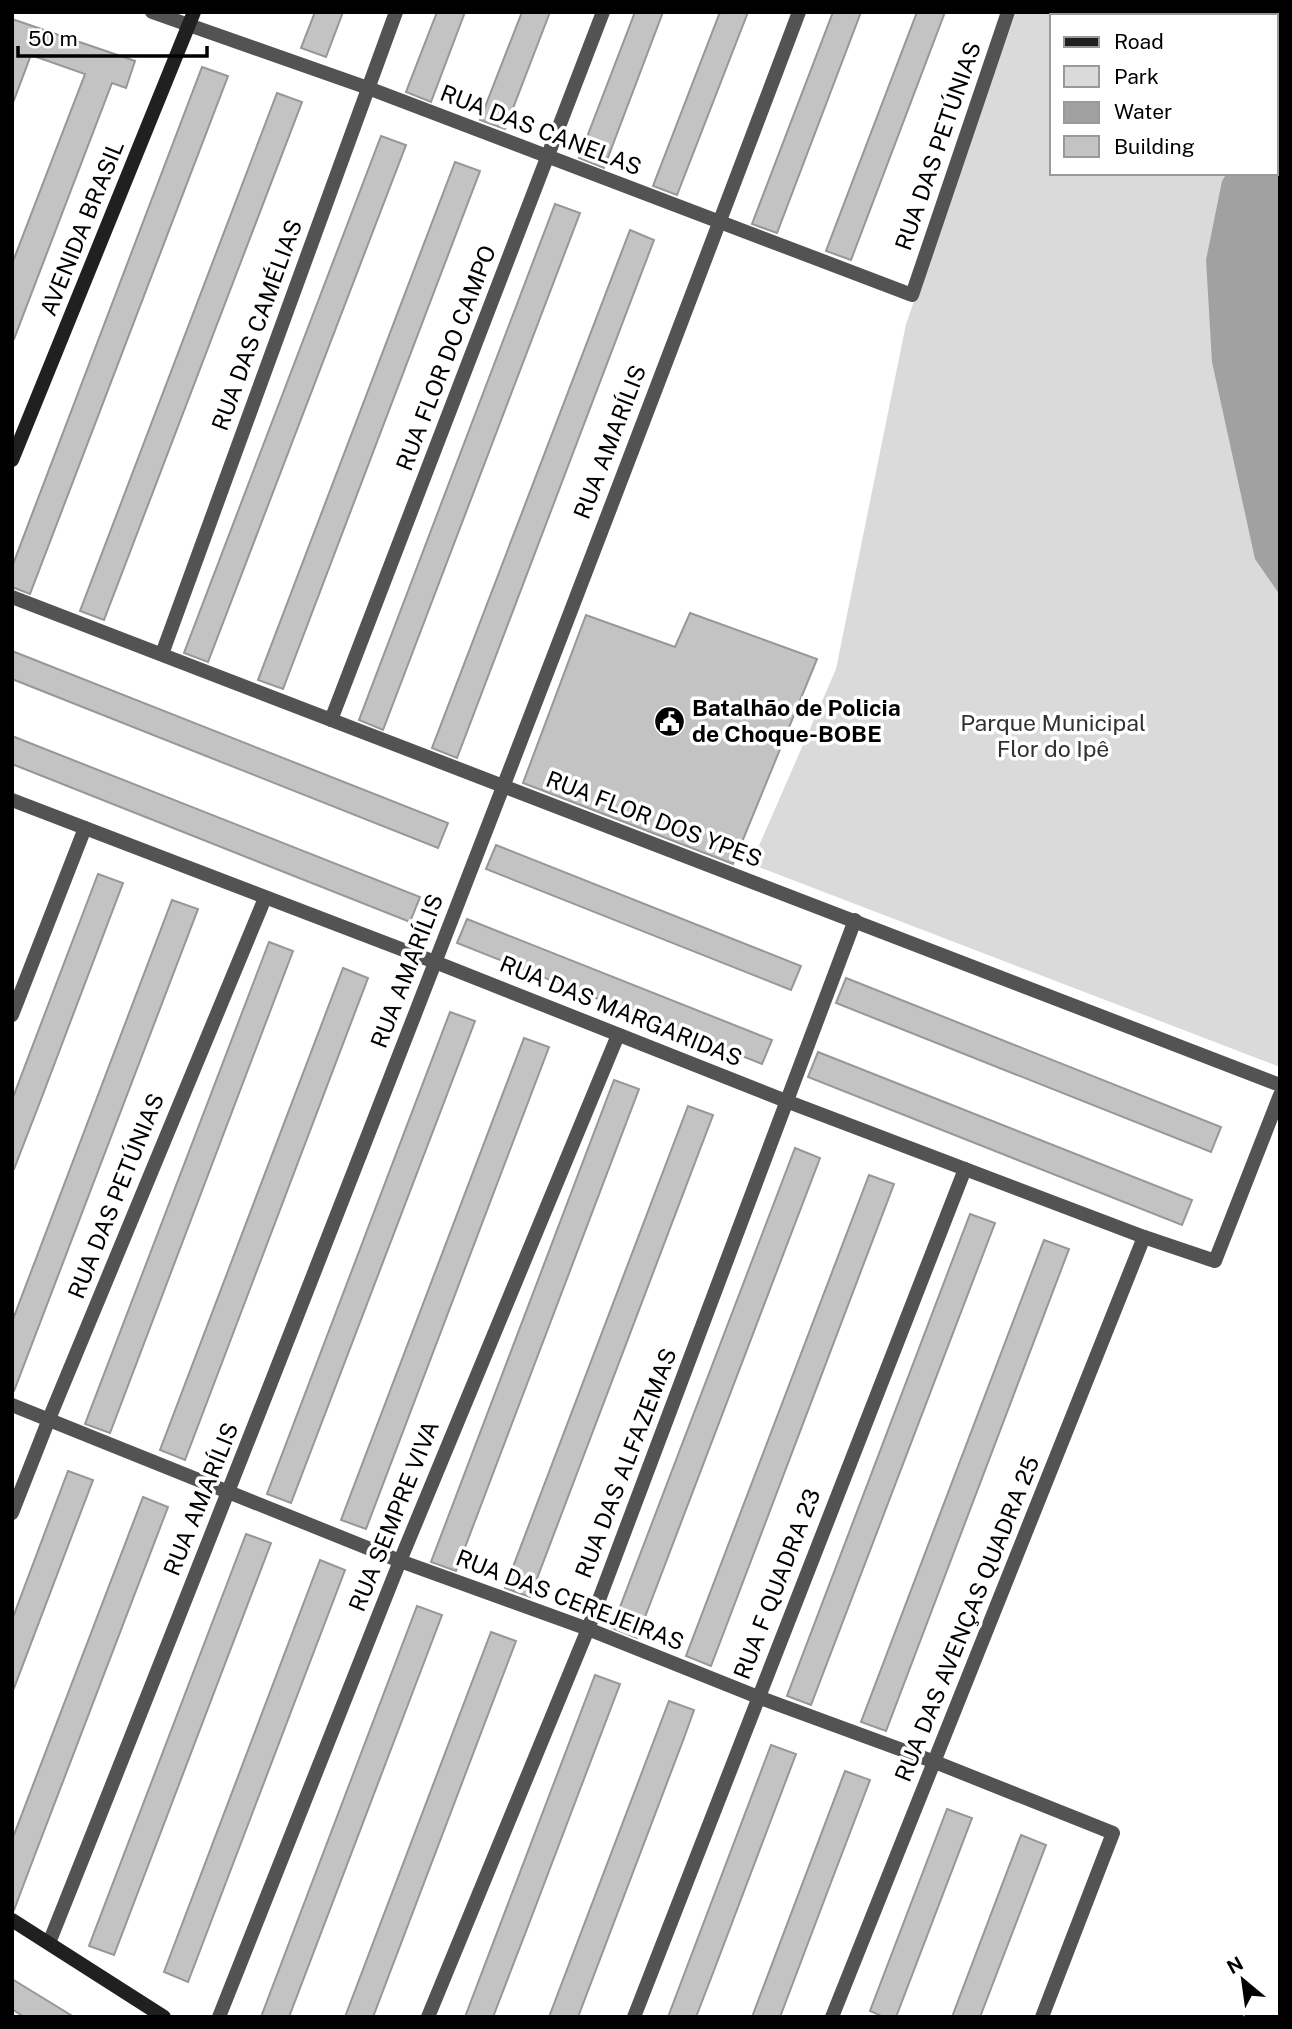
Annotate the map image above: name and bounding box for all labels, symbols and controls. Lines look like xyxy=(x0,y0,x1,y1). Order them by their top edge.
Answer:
scale bar xyxy=(18,14,206,58)
legend xyxy=(1050,14,1278,175)
text: 50 m xyxy=(28,26,78,51)
text: Road xyxy=(1114,29,1164,54)
street label: RUA DAS PETÚNIAS xyxy=(889,38,986,254)
text: Park xyxy=(1114,64,1159,89)
street label: RUA DAS CANELAS xyxy=(437,79,646,180)
text: Water xyxy=(1114,99,1172,124)
text: Building xyxy=(1114,134,1195,159)
street label: AVENIDA BRASIL xyxy=(34,136,129,320)
street label: RUA DAS CAMÉLIAS xyxy=(206,216,307,434)
street label: RUA FLOR DO CAMPO xyxy=(390,241,501,474)
street label: RUA AMARÍLIS xyxy=(568,361,651,523)
place label: Batalhão de Policia de Choque-BOBE xyxy=(692,694,901,747)
public building icon: Batalhão de Policia de Choque-BOBE xyxy=(652,704,686,738)
park label: Parque Municipal Flor do Ipê xyxy=(960,709,1146,762)
street label: RUA FLOR DOS YPES xyxy=(542,765,766,872)
street label: RUA AMARÍLIS xyxy=(365,890,448,1052)
street label: RUA DAS MARGARIDAS xyxy=(496,950,746,1072)
street label: RUA DAS PETÚNIAS xyxy=(62,1089,169,1302)
street label: RUA DAS ALFAZEMAS xyxy=(569,1344,682,1581)
street label: RUA SEMPRE VIVA xyxy=(343,1417,444,1615)
street label: RUA AMARÍLIS xyxy=(158,1418,244,1579)
street label: RUA DAS AVENÇAS QUADRA 25 xyxy=(889,1452,1044,1785)
street label: RUA F QUADRA 23 xyxy=(728,1485,825,1683)
street label: RUA DAS CEREJEIRAS xyxy=(452,1544,688,1656)
north arrow xyxy=(1208,1945,1278,2015)
text: N xyxy=(1223,1952,1247,1978)

